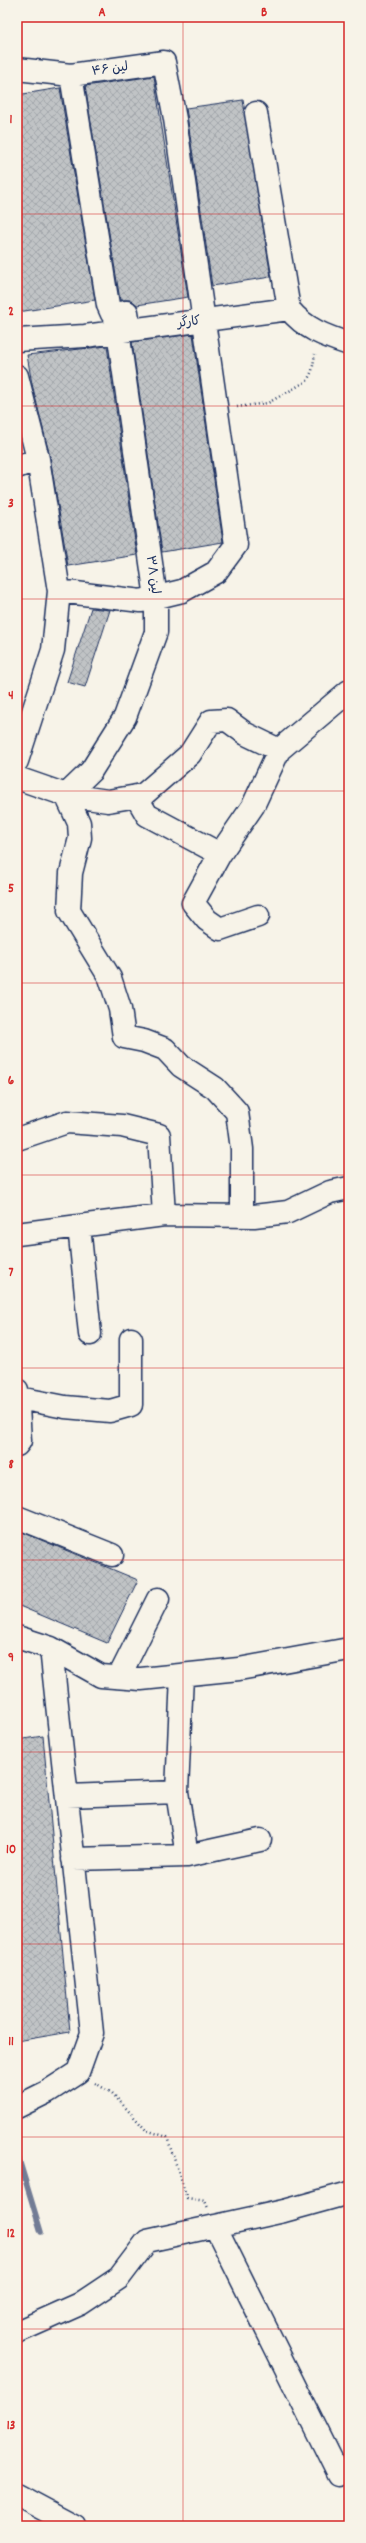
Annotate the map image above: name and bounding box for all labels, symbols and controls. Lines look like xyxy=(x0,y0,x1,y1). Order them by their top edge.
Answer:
text: A xyxy=(98,4,106,23)
text: B xyxy=(261,4,267,23)
street label: لین ۴۶ xyxy=(90,58,130,82)
text: 1 xyxy=(10,111,13,130)
text: 2 xyxy=(8,303,14,322)
street label: کارگر xyxy=(175,312,202,334)
text: 3 xyxy=(8,495,14,514)
street label: لین ۳۸ xyxy=(140,554,164,596)
text: 4 xyxy=(8,687,14,706)
text: 5 xyxy=(8,880,14,899)
text: 6 xyxy=(8,1072,15,1091)
text: 7 xyxy=(9,1264,14,1283)
text: 8 xyxy=(8,1456,14,1475)
text: 9 xyxy=(8,1649,14,1668)
text: 10 xyxy=(6,1841,16,1860)
text: 11 xyxy=(8,2033,14,2052)
text: 12 xyxy=(7,2225,16,2244)
text: 13 xyxy=(7,2417,16,2436)

